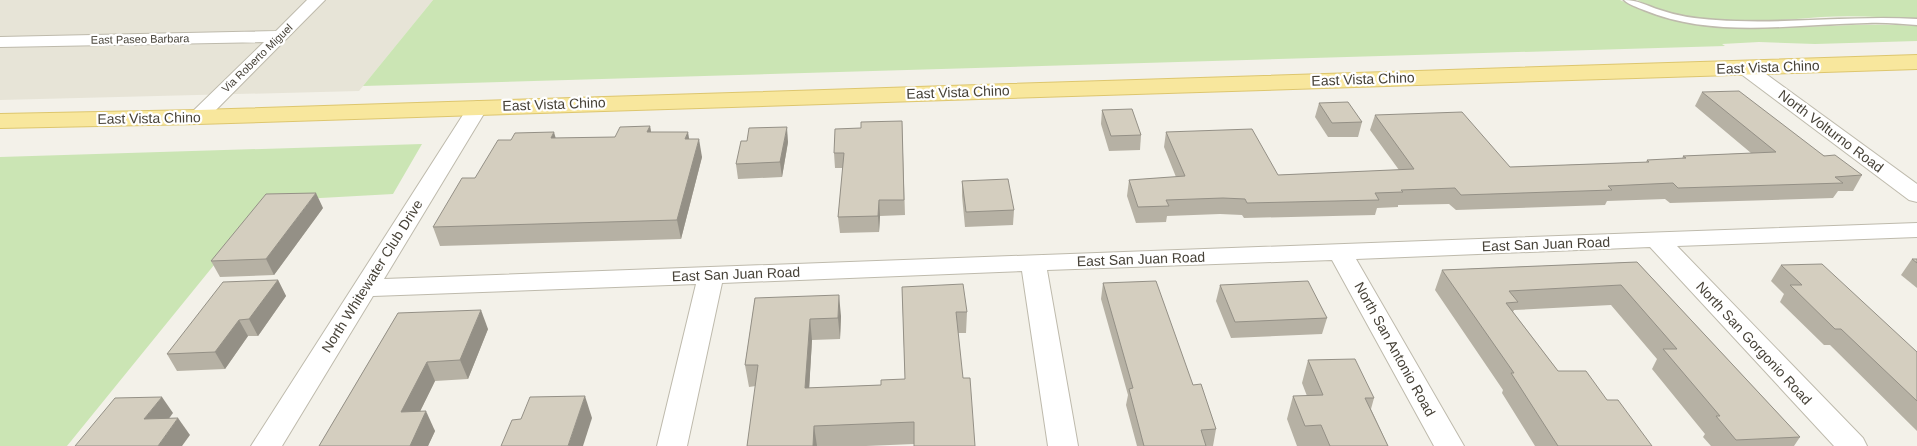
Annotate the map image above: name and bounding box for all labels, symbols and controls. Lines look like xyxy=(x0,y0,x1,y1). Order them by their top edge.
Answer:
street label: Via Roberto Miguel xyxy=(219,21,295,95)
street label: East Paseo Barbara xyxy=(91,32,190,46)
street label: East Vista Chino xyxy=(1716,57,1820,77)
street label: East Vista Chino xyxy=(1311,69,1415,89)
street label: East Vista Chino xyxy=(906,82,1010,102)
street label: North Volturno Road xyxy=(1776,86,1886,176)
street label: East Vista Chino xyxy=(502,94,606,114)
street label: East Vista Chino xyxy=(97,109,201,127)
street label: North Whitewater Club Drive xyxy=(318,196,426,355)
street label: East San Juan Road xyxy=(1482,234,1610,254)
street label: East San Juan Road xyxy=(1077,249,1205,269)
street label: East San Juan Road xyxy=(672,264,800,284)
street label: North San Gorgonio Road xyxy=(1693,278,1815,408)
street label: North San Antonio Road xyxy=(1351,279,1439,419)

